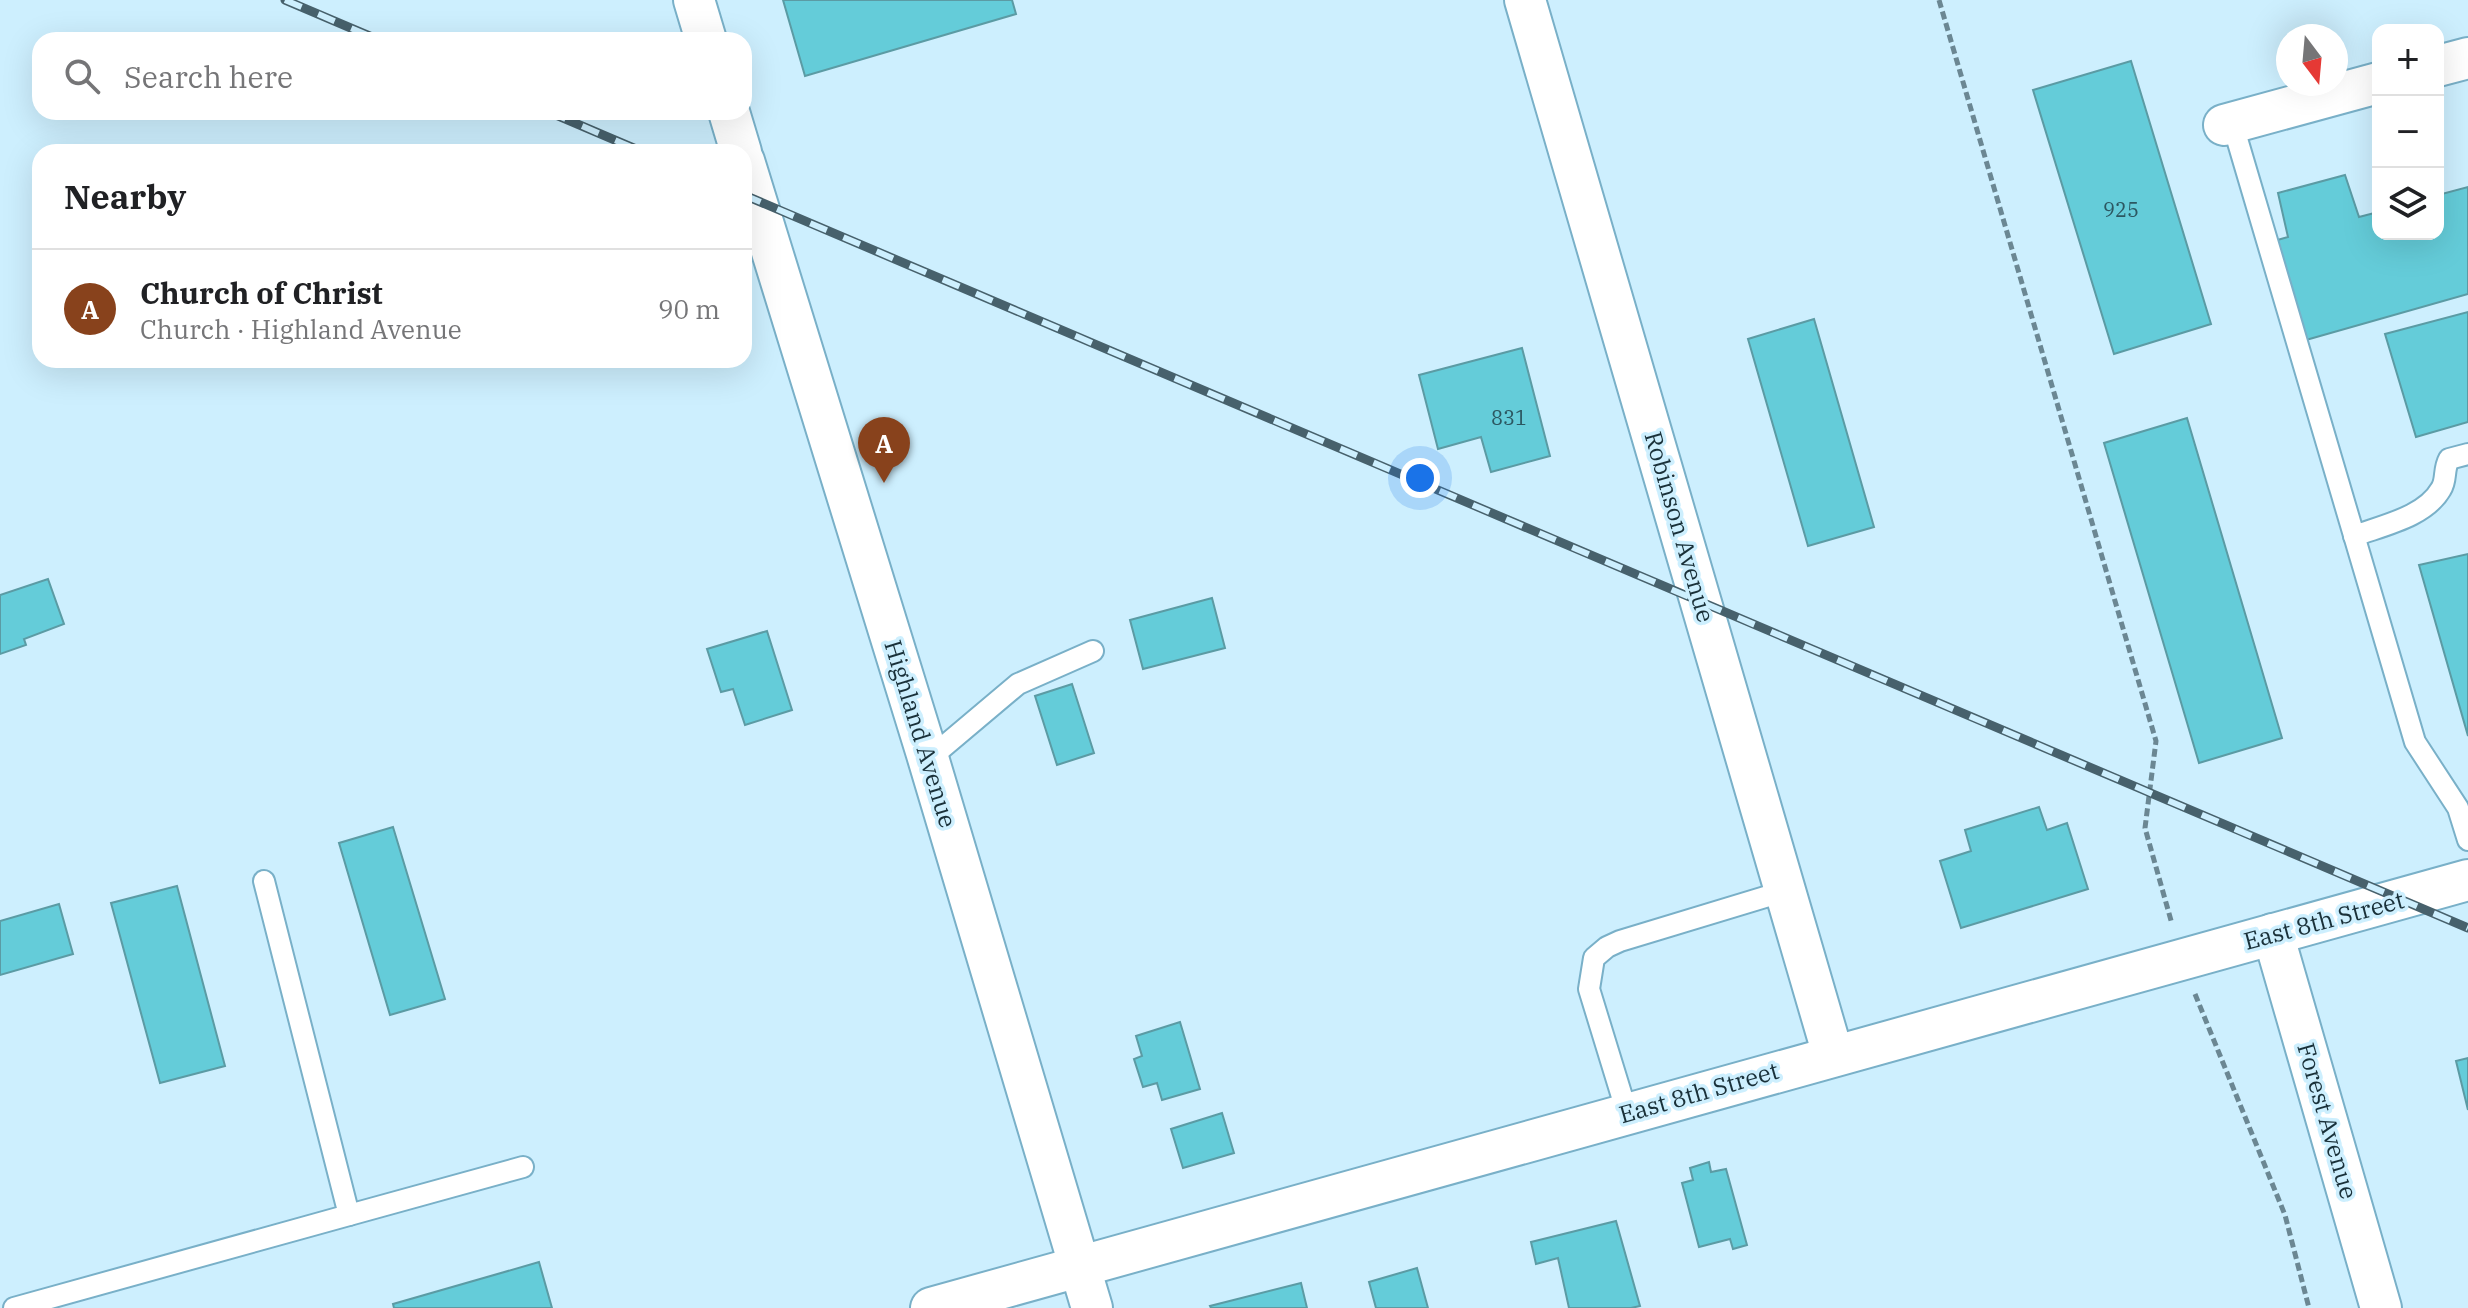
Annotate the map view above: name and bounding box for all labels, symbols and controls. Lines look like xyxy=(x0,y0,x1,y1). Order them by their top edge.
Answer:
north arrow xyxy=(2276,24,2348,96)
map controls xyxy=(2372,24,2444,240)
button: + xyxy=(2372,24,2444,96)
search box xyxy=(32,32,752,120)
icon: search xyxy=(60,54,104,98)
text: Search here xyxy=(124,57,293,96)
button: − xyxy=(2372,96,2444,168)
button: layers xyxy=(2372,168,2444,240)
text: Nearby xyxy=(64,174,186,218)
house number: 925 xyxy=(2103,196,2139,223)
text: Church of Christ xyxy=(140,273,383,312)
text: A xyxy=(81,292,99,326)
text: 90 m xyxy=(658,292,720,326)
text: Church · Highland Avenue xyxy=(140,312,462,346)
house number: 831 xyxy=(1491,404,1527,431)
pin: A xyxy=(858,417,910,483)
street label: Robinson Avenue xyxy=(1637,428,1723,626)
your location xyxy=(1400,458,1440,498)
street label: Highland Avenue xyxy=(877,636,965,831)
street label: East 8th Street xyxy=(2240,883,2408,957)
street label: Forest Avenue xyxy=(2290,1039,2366,1203)
street label: East 8th Street xyxy=(1615,1054,1782,1130)

